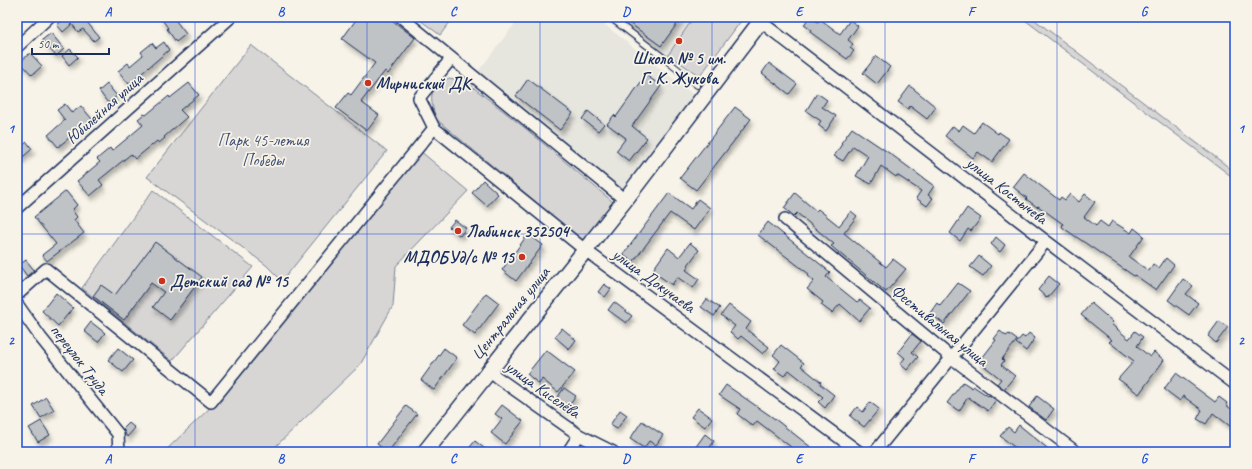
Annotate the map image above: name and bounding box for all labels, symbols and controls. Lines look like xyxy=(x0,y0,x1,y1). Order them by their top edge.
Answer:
text: A xyxy=(105,4,113,20)
text: B xyxy=(278,4,286,20)
text: C xyxy=(450,4,458,20)
text: D xyxy=(622,4,631,20)
text: E xyxy=(796,4,805,20)
text: F xyxy=(968,4,977,20)
text: G xyxy=(1141,4,1149,20)
scale bar xyxy=(32,30,109,56)
text: 50 m xyxy=(38,36,60,52)
marker: Школа № 5 им. Г. К. Жукова xyxy=(674,36,684,46)
place label: Школа № 5 им. Г. К. Жукова xyxy=(632,48,726,89)
street label: Юбилейная улица xyxy=(61,67,148,148)
place label: Мирниский ДК xyxy=(376,73,473,94)
marker: Мирниский ДК xyxy=(363,78,373,88)
text: 1 xyxy=(8,121,16,137)
text: 1 xyxy=(1238,121,1246,137)
park label: Парк 45-летия Победы xyxy=(218,130,309,171)
street label: улица Костычева xyxy=(961,152,1052,229)
place label: Лабинск 352504 xyxy=(466,221,571,242)
marker: Лабинск 352504 xyxy=(453,226,463,236)
street label: улица Докучаева xyxy=(608,243,700,318)
place label: МДОБУд/с № 15 xyxy=(404,247,516,268)
marker: МДОБУд/с № 15 xyxy=(517,252,527,262)
street label: Центральная улица xyxy=(466,261,555,364)
place label: Детский сад № 15 xyxy=(170,271,290,292)
marker: Детский сад № 15 xyxy=(157,276,167,286)
street label: Фестивальная улица xyxy=(887,280,993,372)
street label: переулок Труда xyxy=(46,320,115,400)
text: 2 xyxy=(8,333,15,349)
text: 2 xyxy=(1238,333,1245,349)
street label: улица Киселёва xyxy=(500,355,585,424)
text: A xyxy=(105,451,113,467)
text: B xyxy=(278,451,286,467)
text: C xyxy=(450,451,458,467)
text: D xyxy=(622,451,631,467)
text: E xyxy=(796,451,805,467)
text: F xyxy=(968,451,977,467)
text: G xyxy=(1141,451,1149,467)

